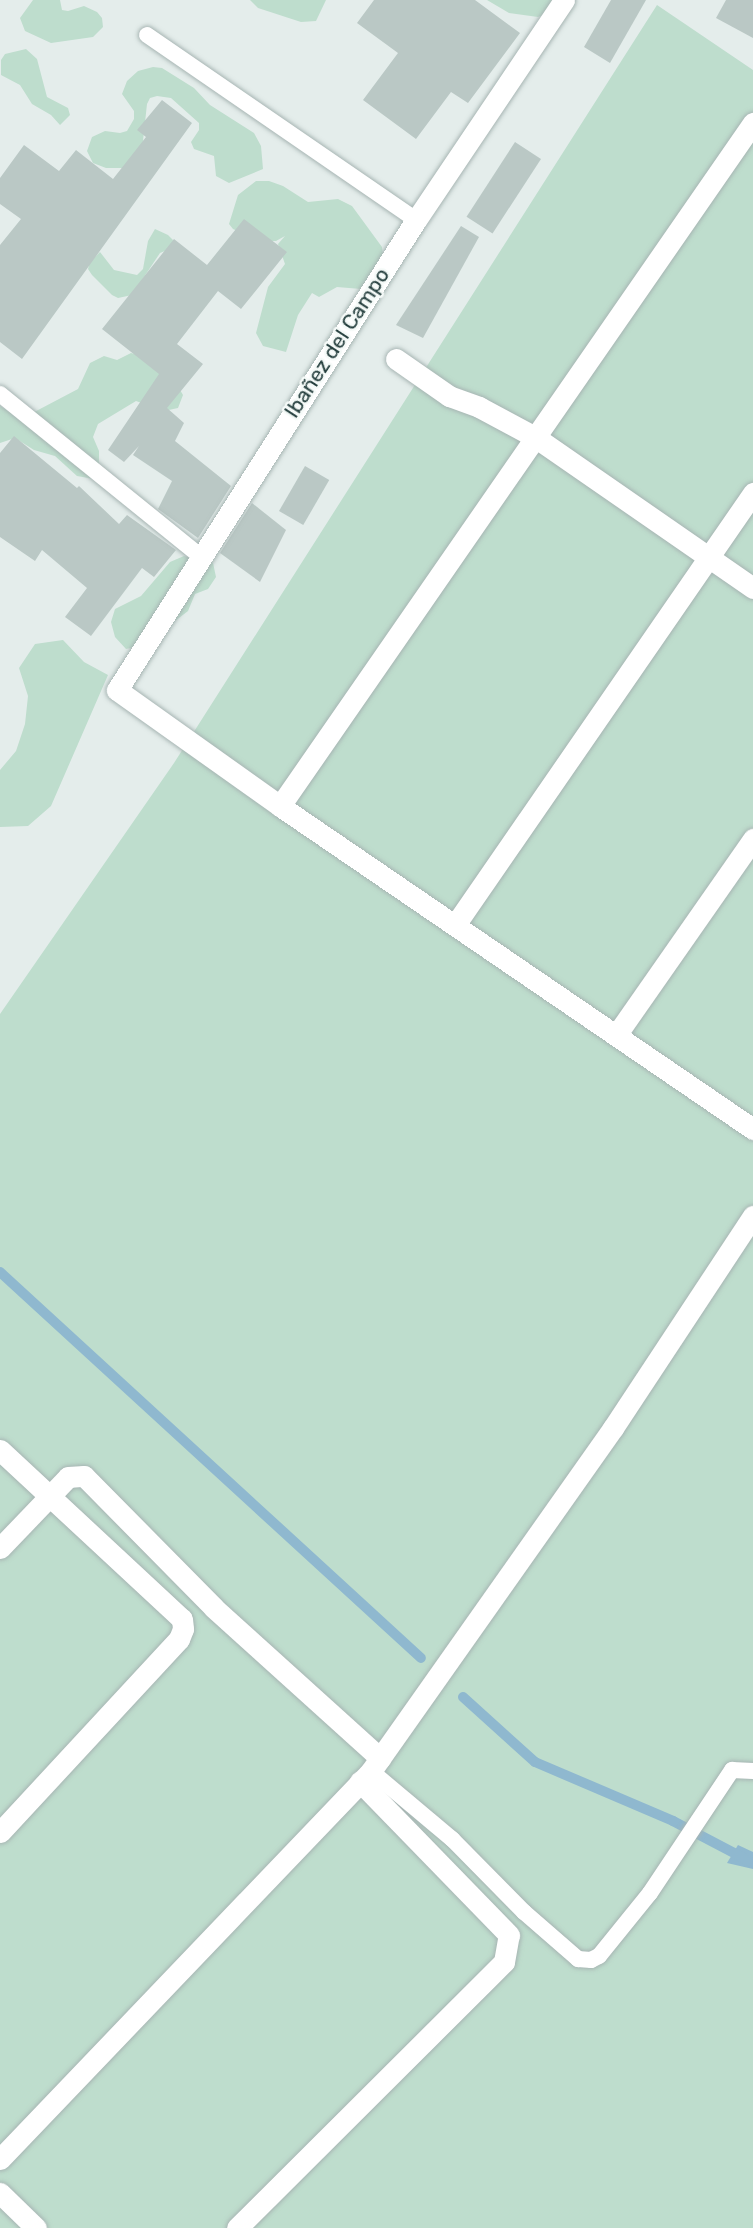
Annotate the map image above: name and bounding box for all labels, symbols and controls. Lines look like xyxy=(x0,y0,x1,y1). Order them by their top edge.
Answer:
street label: Ibañez del Campo xyxy=(279,263,395,423)

